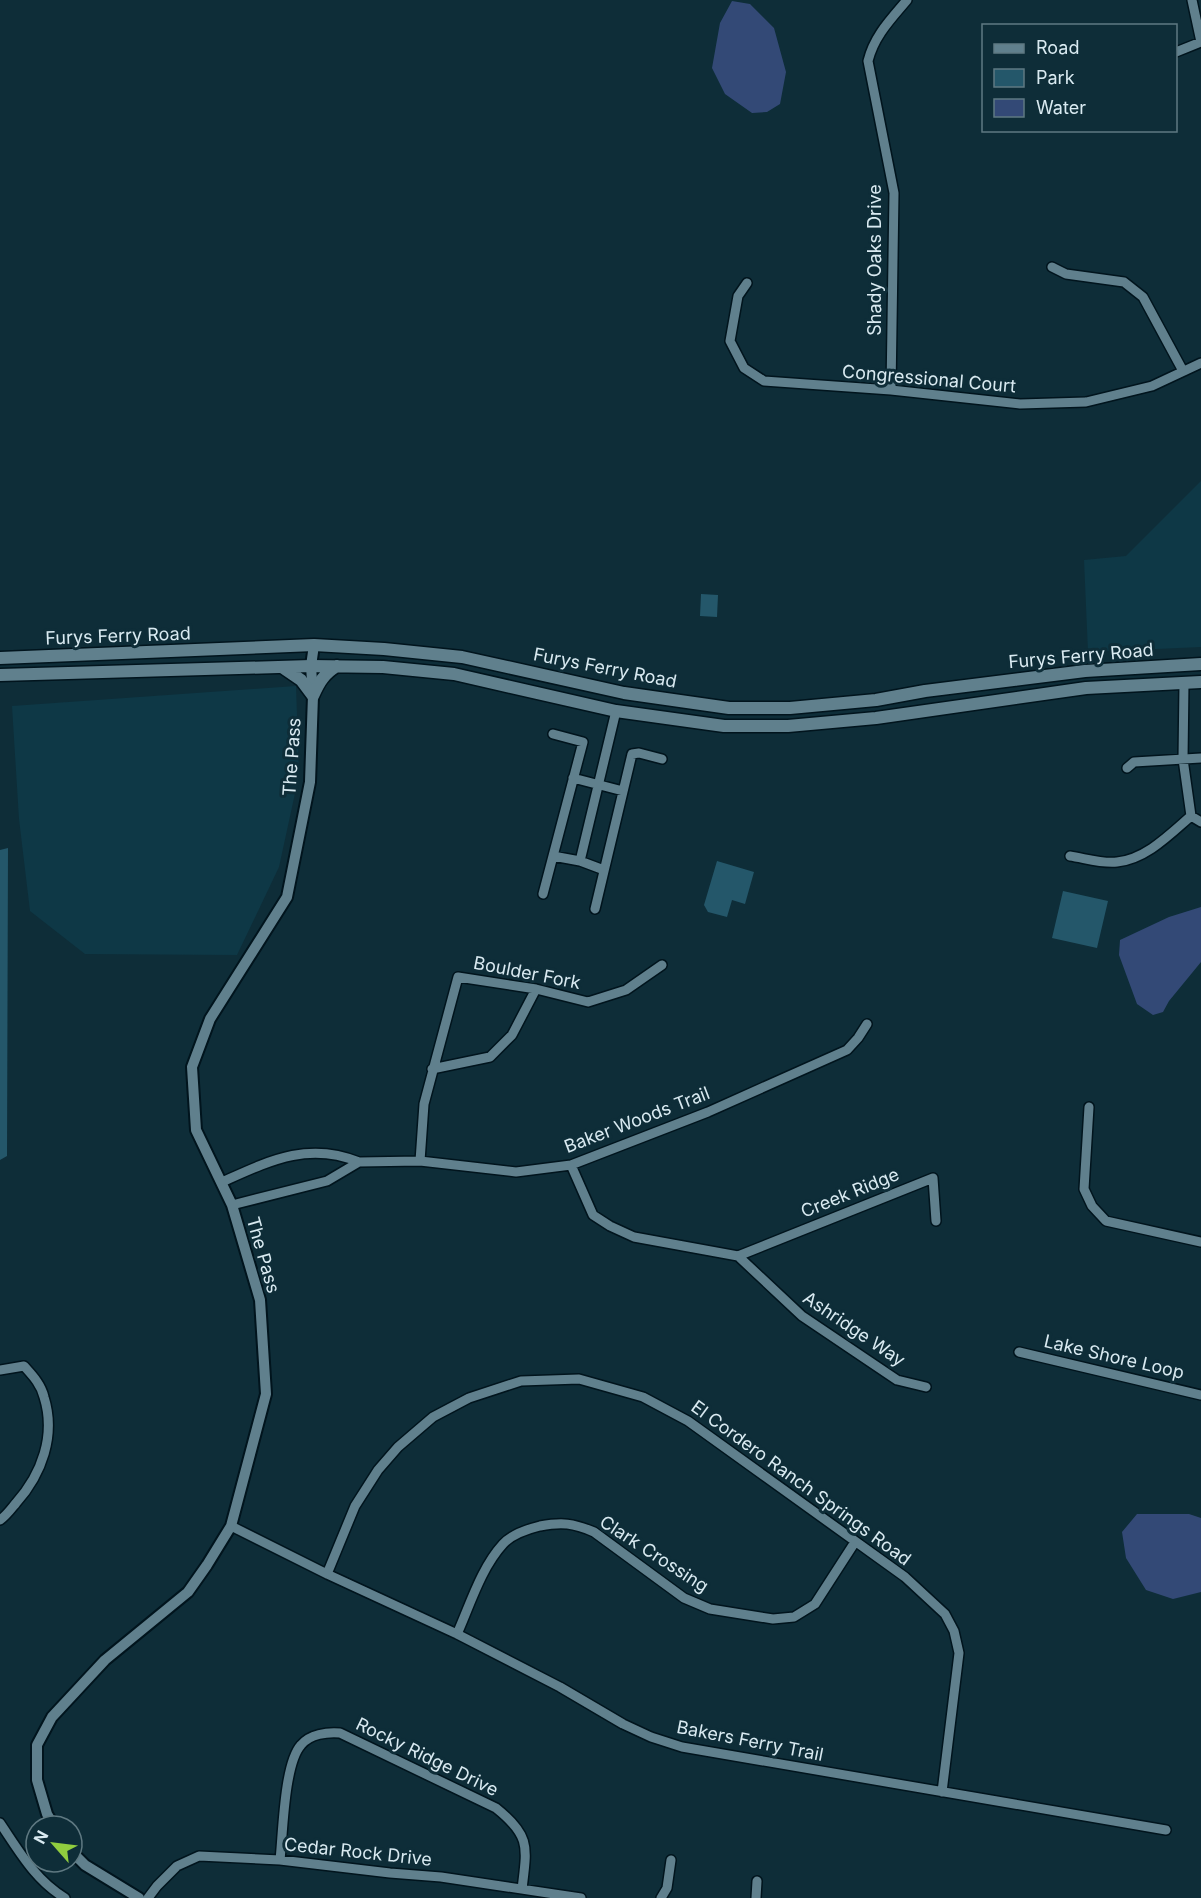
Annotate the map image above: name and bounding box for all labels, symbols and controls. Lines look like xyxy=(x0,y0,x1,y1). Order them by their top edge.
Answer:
legend xyxy=(982,24,1177,132)
text: Road xyxy=(1036,37,1079,58)
text: Park xyxy=(1036,67,1075,88)
text: Water xyxy=(1036,97,1086,118)
street label: Shady Oaks Drive xyxy=(864,184,885,336)
street label: Congressional Court xyxy=(841,360,1017,397)
street label: Furys Ferry Road xyxy=(45,622,191,649)
street label: Furys Ferry Road xyxy=(1008,639,1154,672)
street label: Furys Ferry Road xyxy=(532,643,679,692)
street label: The Pass xyxy=(278,717,305,797)
street label: Boulder Fork xyxy=(472,952,583,993)
street label: Baker Woods Trail xyxy=(561,1082,712,1157)
street label: Creek Ridge xyxy=(798,1163,902,1222)
street label: The Pass xyxy=(243,1214,284,1295)
street label: Ashridge Way xyxy=(799,1287,909,1370)
street label: Lake Shore Loop xyxy=(1042,1330,1186,1383)
street label: El Cordero Ranch Springs Road xyxy=(687,1396,915,1569)
street label: Clark Crossing xyxy=(596,1511,712,1596)
street label: Rocky Ridge Drive xyxy=(353,1713,502,1800)
street label: Bakers Ferry Trail xyxy=(675,1716,825,1765)
north arrow xyxy=(24,1814,84,1874)
text: N xyxy=(29,1827,52,1847)
street label: Cedar Rock Drive xyxy=(283,1833,433,1870)

